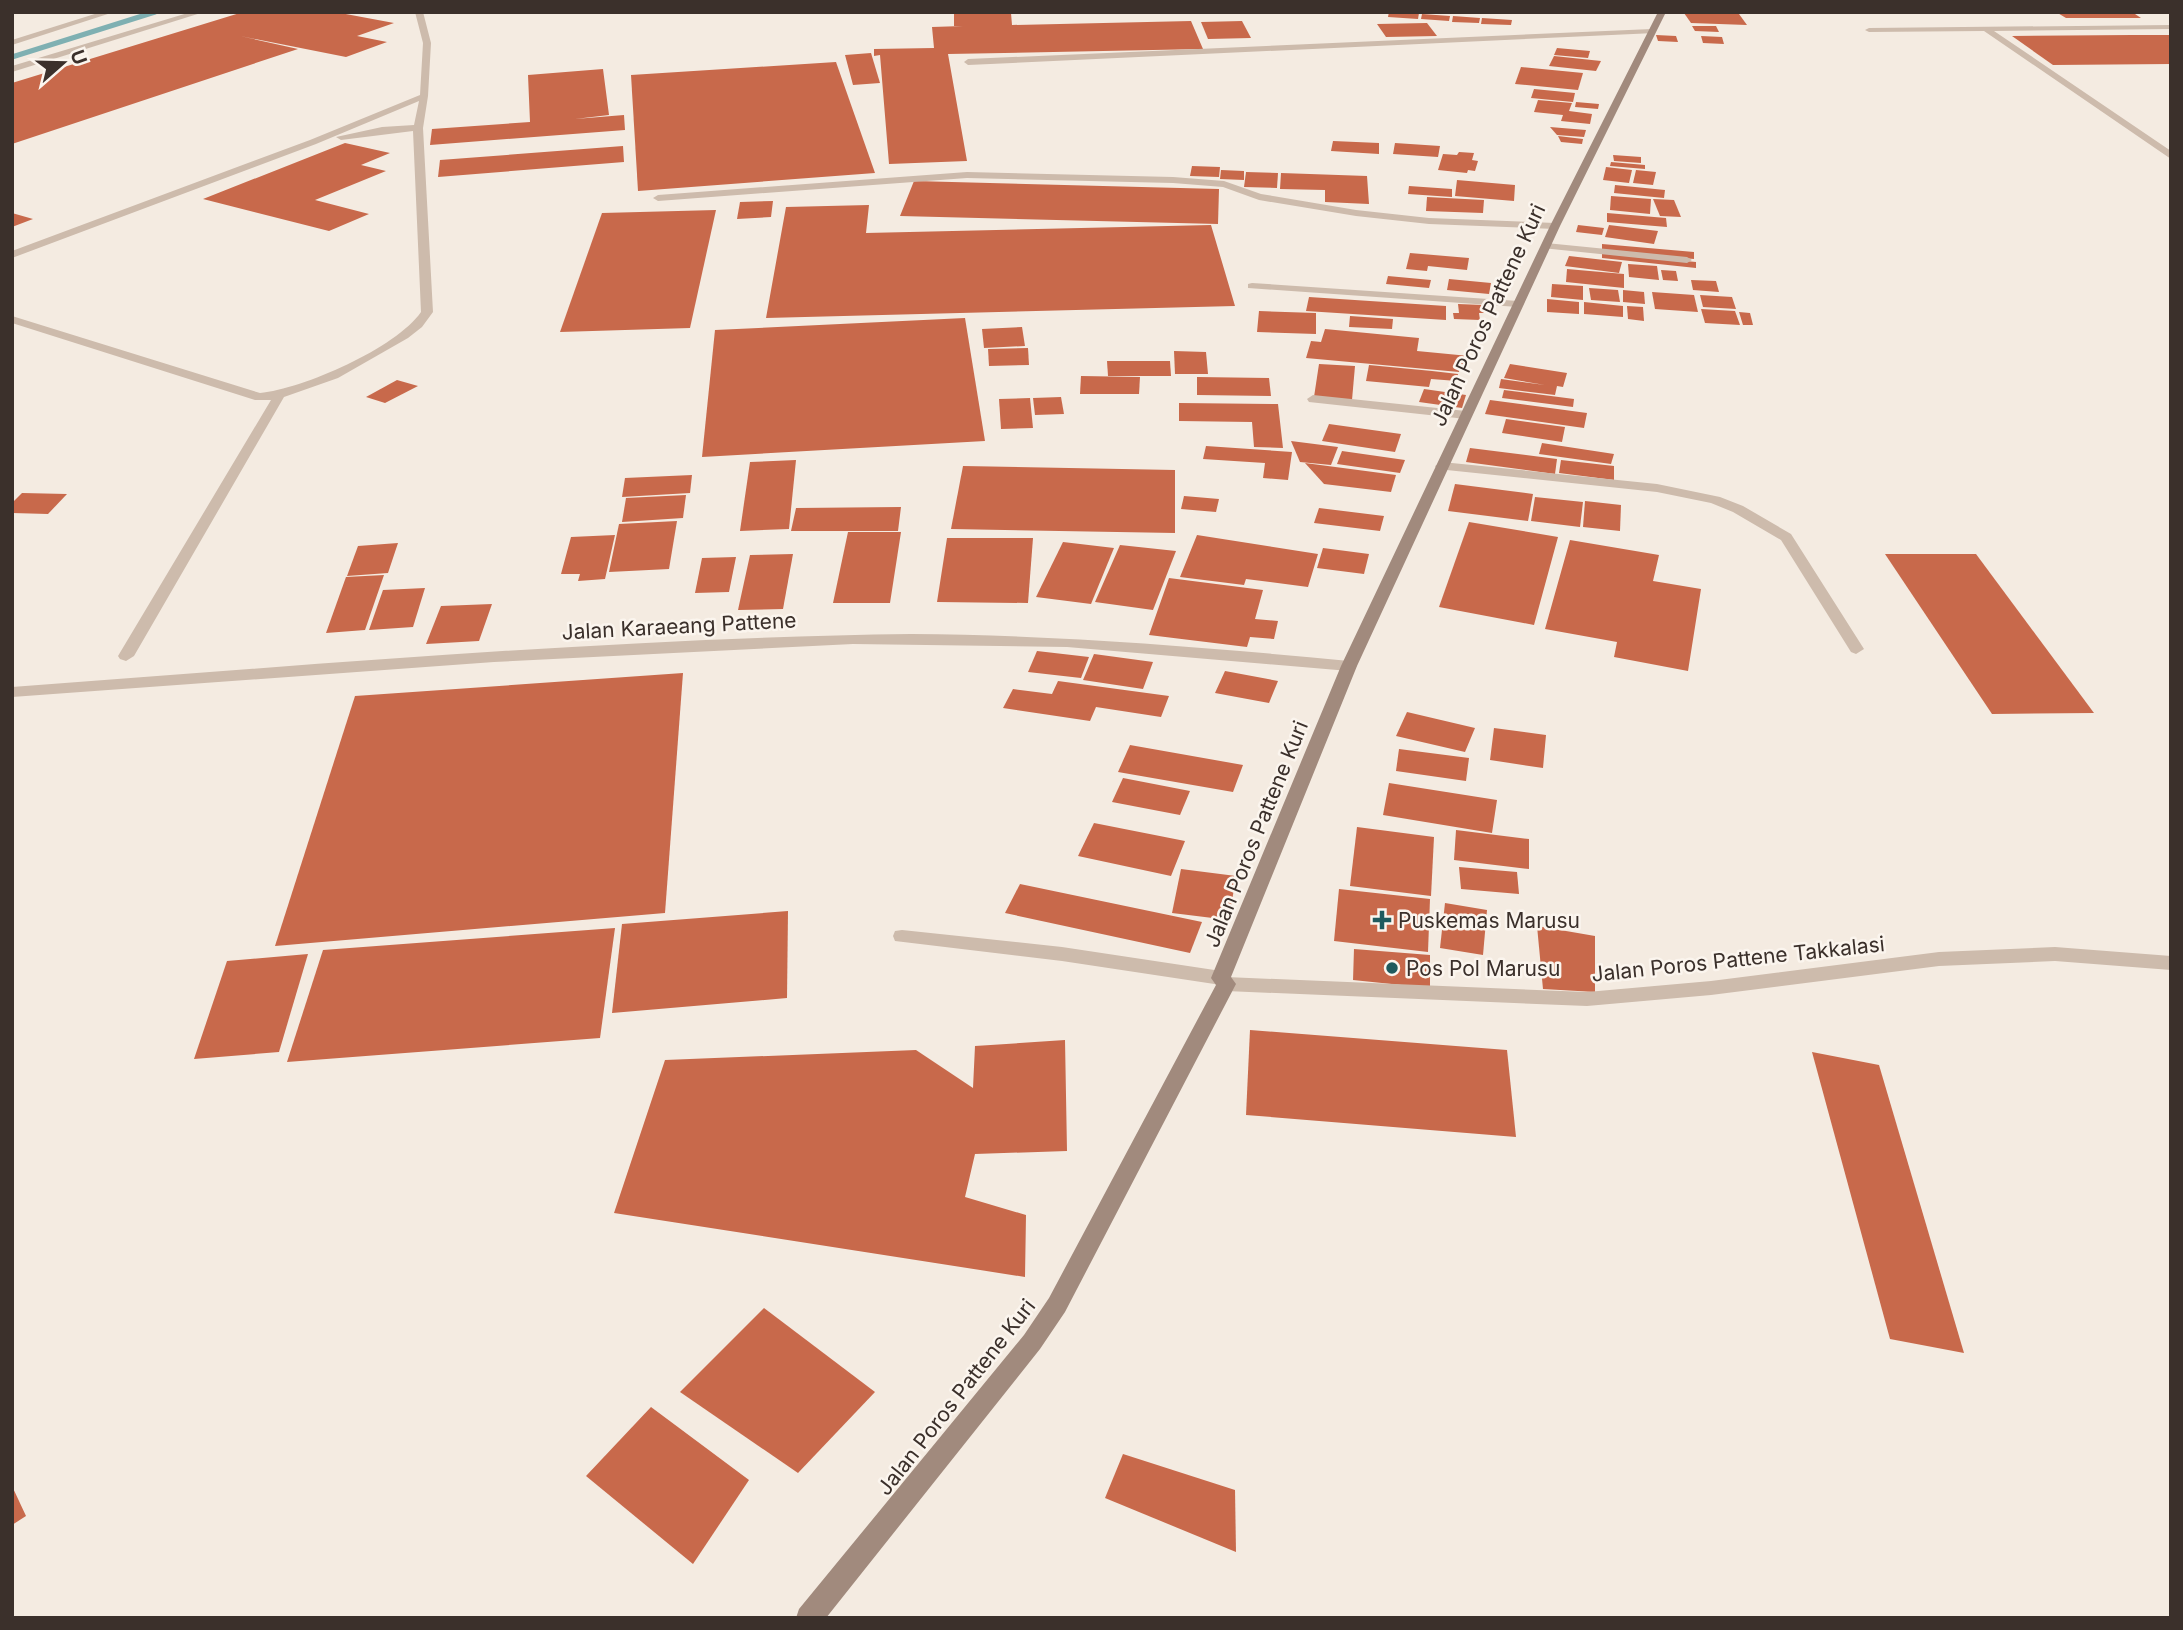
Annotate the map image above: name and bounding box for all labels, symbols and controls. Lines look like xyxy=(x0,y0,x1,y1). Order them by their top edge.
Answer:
north arrow xyxy=(28,28,98,98)
text: U xyxy=(65,47,92,68)
street label: Jalan Poros Pattene Kuri xyxy=(1425,200,1551,430)
street label: Jalan Karaeang Pattene xyxy=(561,607,797,645)
street label: Jalan Poros Pattene Kuri xyxy=(1199,717,1313,951)
place label: Puskemas Marusu xyxy=(1398,908,1580,933)
marker: Puskemas Marusu xyxy=(1372,910,1392,930)
street label: Jalan Poros Pattene Takkalasi xyxy=(1590,931,1886,987)
place label: Pos Pol Marusu xyxy=(1406,956,1560,981)
marker: Pos Pol Marusu xyxy=(1384,960,1400,976)
street label: Jalan Poros Pattene Kuri xyxy=(872,1294,1040,1500)

